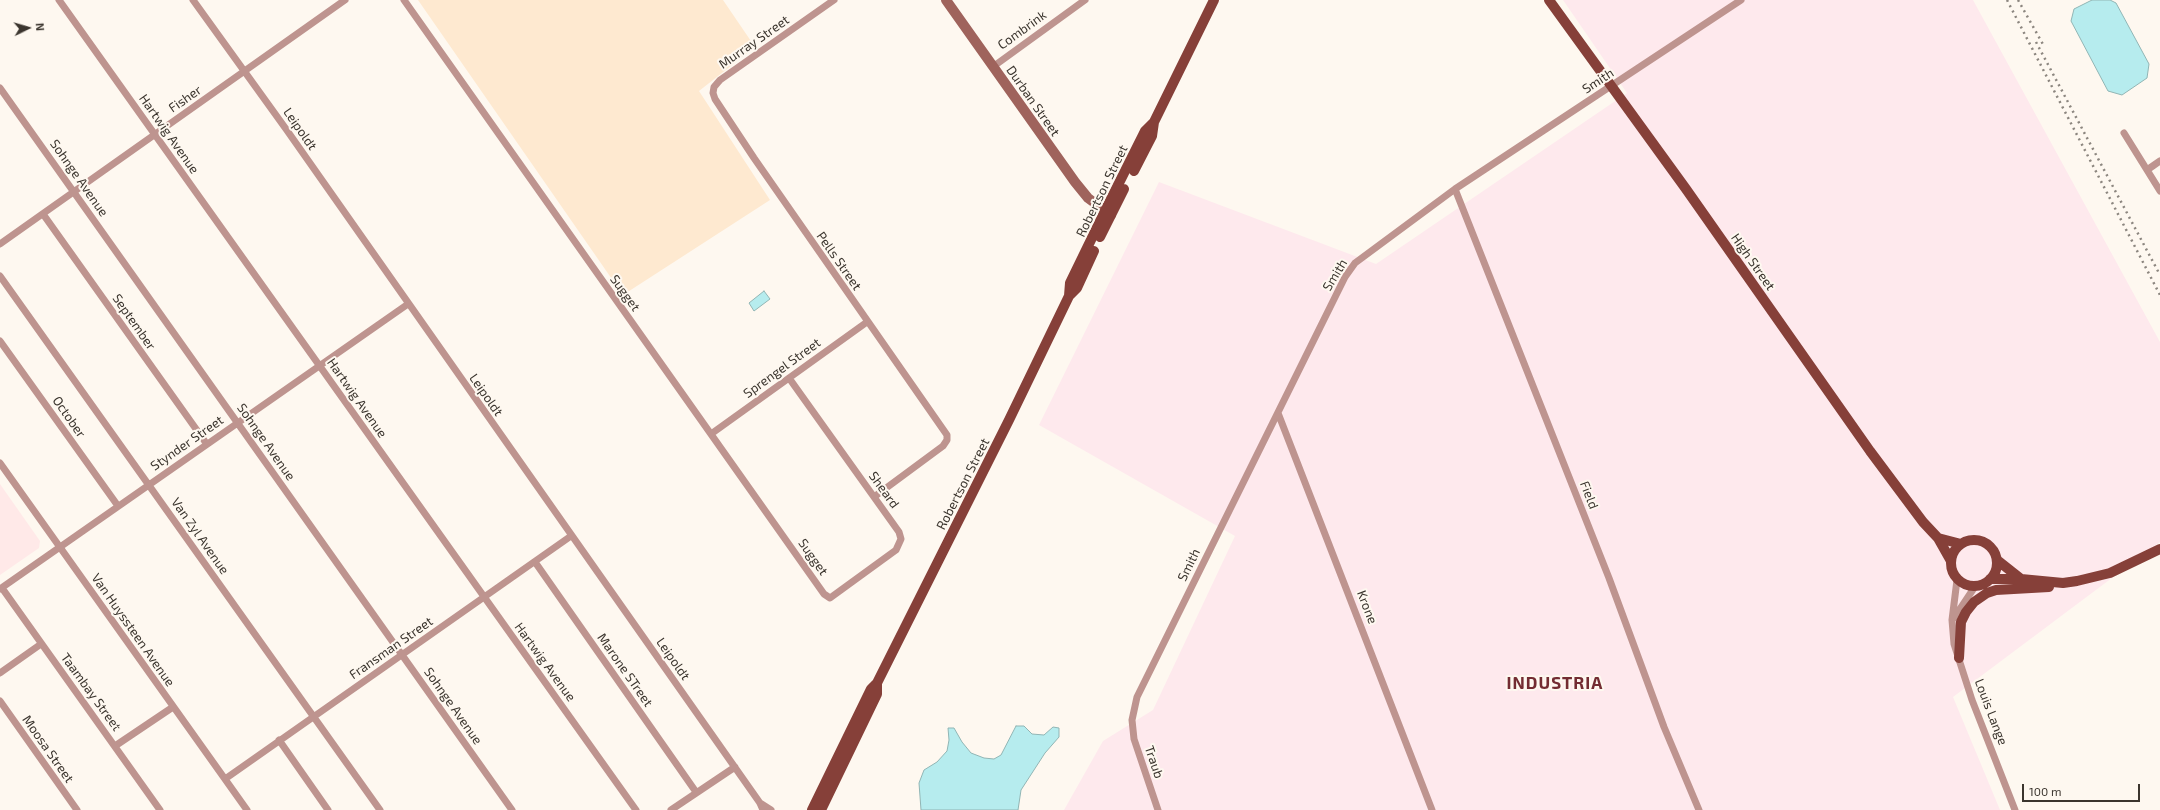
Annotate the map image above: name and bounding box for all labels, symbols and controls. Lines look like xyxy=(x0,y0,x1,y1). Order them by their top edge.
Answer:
street label: Combrink xyxy=(995,7,1049,53)
north arrow xyxy=(8,8,48,48)
street label: Murray Street xyxy=(716,12,792,72)
text: N xyxy=(34,22,47,31)
street label: Durban Street xyxy=(1003,63,1063,139)
street label: Smith xyxy=(1579,65,1617,97)
street label: Fisher xyxy=(166,82,204,116)
street label: Hartwig Avenue xyxy=(136,91,202,177)
street label: Leipoldt xyxy=(280,105,320,153)
street label: Sohnge Avenue xyxy=(47,136,111,220)
street label: Robertson Street xyxy=(1073,142,1131,240)
street label: Pells Street xyxy=(813,229,865,293)
street label: High Street xyxy=(1728,231,1778,293)
street label: Smith xyxy=(1319,256,1351,294)
street label: Sugget xyxy=(607,272,643,314)
street label: September xyxy=(109,291,159,353)
street label: Sprengel Street xyxy=(740,335,824,401)
street label: Hartwig Avenue xyxy=(324,355,390,441)
street label: Leipoldt xyxy=(466,371,506,419)
street label: October xyxy=(49,393,89,441)
street label: Sohnge Avenue xyxy=(234,400,298,484)
street label: Stynder Street xyxy=(148,412,226,474)
street label: Robertson Street xyxy=(933,436,993,532)
street label: Sheard xyxy=(865,469,903,511)
street label: Field xyxy=(1577,479,1601,511)
street label: Van Zyl Avenue xyxy=(168,495,232,577)
street label: Sugget xyxy=(795,536,831,578)
street label: Smith xyxy=(1174,546,1204,584)
street label: Van Huyssteen Avenue xyxy=(88,571,178,689)
street label: Krone xyxy=(1354,588,1380,626)
street label: Fransman Street xyxy=(346,613,436,683)
street label: Hartwig Avenue xyxy=(511,620,579,704)
street label: Marone STreet xyxy=(594,630,656,710)
street label: Leipoldt xyxy=(653,635,693,683)
street label: Taambay Street xyxy=(58,650,124,734)
street label: Sohnge Avenue xyxy=(421,664,485,748)
district label: INDUSTRIA xyxy=(1507,673,1603,693)
street label: Louis Lange xyxy=(1971,677,2011,747)
street label: Moosa Street xyxy=(19,712,77,786)
street label: Traub xyxy=(1141,744,1167,780)
scale bar xyxy=(2024,776,2142,802)
text: 100 m xyxy=(2029,784,2061,798)

